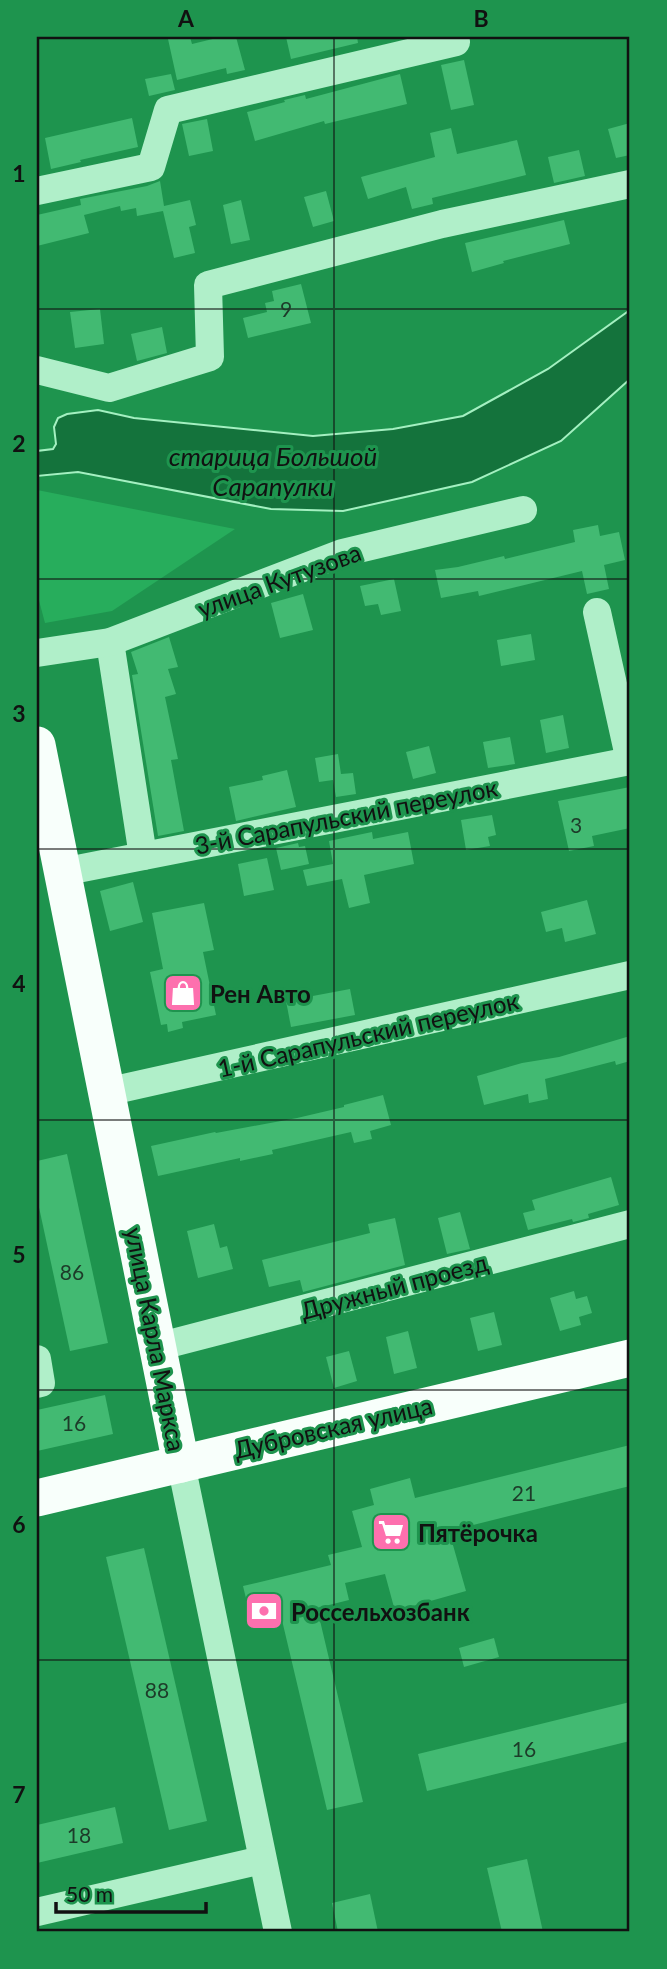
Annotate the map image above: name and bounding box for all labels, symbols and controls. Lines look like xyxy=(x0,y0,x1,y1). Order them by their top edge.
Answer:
text: A xyxy=(177,4,195,32)
text: B xyxy=(473,4,489,32)
text: 1 xyxy=(12,159,26,187)
house number: 9 xyxy=(280,296,292,321)
text: 2 xyxy=(12,429,26,457)
water label: старица Большой Сарапулки xyxy=(169,440,377,502)
street label: улица Кутузова xyxy=(193,537,365,623)
text: 3 xyxy=(12,699,26,727)
street label: 3-й Сарапульский переулок xyxy=(192,772,500,860)
house number: 3 xyxy=(570,812,582,837)
text: 4 xyxy=(12,969,26,997)
shop icon: Рен Авто xyxy=(162,972,204,1014)
place label: Рен Авто xyxy=(210,979,311,1008)
street label: 1-й Сарапульский переулок xyxy=(215,985,522,1083)
street label: улица Карла Маркса xyxy=(120,1225,192,1453)
text: 5 xyxy=(12,1240,26,1268)
street label: Дружный проезд xyxy=(297,1247,491,1325)
house number: 86 xyxy=(60,1259,84,1284)
street label: Дубровская улица xyxy=(231,1390,435,1464)
house number: 16 xyxy=(62,1410,86,1435)
house number: 21 xyxy=(512,1480,536,1505)
text: 6 xyxy=(12,1510,26,1538)
supermarket icon: Пятёрочка xyxy=(370,1511,412,1553)
place label: Пятёрочка xyxy=(418,1518,538,1547)
bank icon: Россельхозбанк xyxy=(243,1590,285,1632)
place label: Россельхозбанк xyxy=(291,1597,470,1626)
house number: 88 xyxy=(145,1677,169,1702)
house number: 16 xyxy=(512,1736,536,1761)
text: 7 xyxy=(12,1780,26,1808)
house number: 18 xyxy=(67,1822,91,1847)
scale bar xyxy=(56,1871,206,1915)
text: 50 m xyxy=(66,1881,113,1906)

